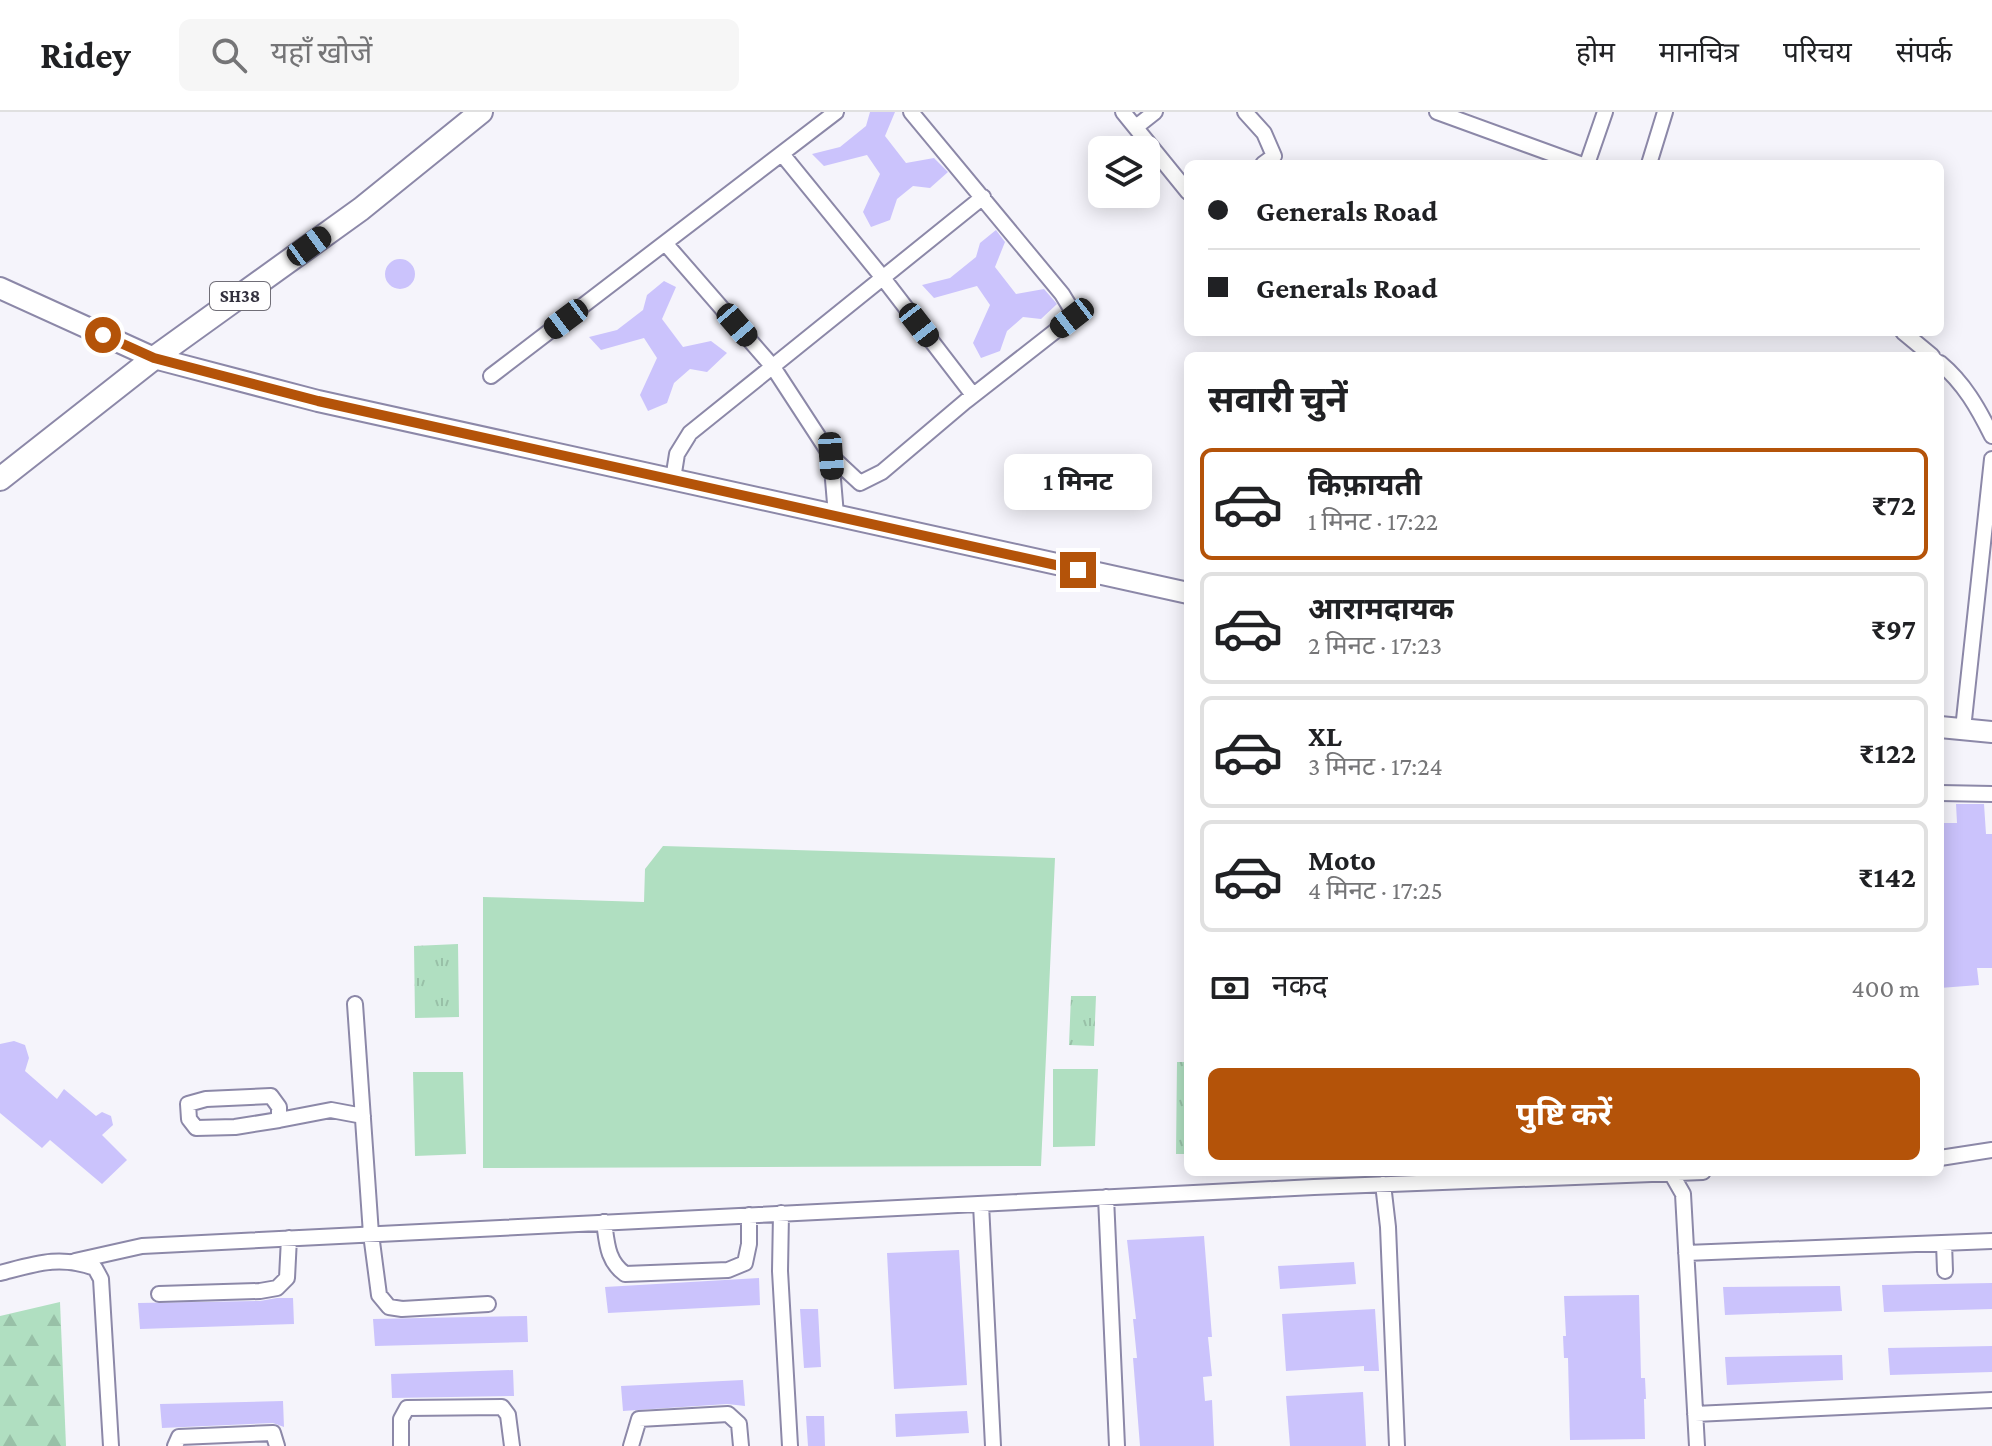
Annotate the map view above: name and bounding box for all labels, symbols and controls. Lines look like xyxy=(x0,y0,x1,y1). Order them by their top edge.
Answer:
search box xyxy=(179,19,739,91)
icon: search xyxy=(207,33,251,77)
text: Ridey xyxy=(40,34,131,76)
text: यहाँ खोजें xyxy=(271,36,372,69)
text: होम xyxy=(1576,37,1615,68)
text: मानचित्र xyxy=(1659,37,1739,68)
text: परिचय xyxy=(1783,37,1852,68)
text: संपर्क xyxy=(1896,37,1952,68)
map controls xyxy=(1088,136,1160,208)
button: layers xyxy=(1088,136,1160,208)
text: Generals Road xyxy=(1256,194,1438,227)
car xyxy=(283,222,335,270)
text: Generals Road xyxy=(1256,271,1438,304)
road number: SH38 xyxy=(210,282,270,310)
car xyxy=(1046,294,1098,342)
car xyxy=(540,295,592,343)
car xyxy=(712,299,762,351)
car xyxy=(895,299,943,351)
route start xyxy=(85,317,121,353)
text: सवारी चुनें xyxy=(1208,380,1347,420)
car xyxy=(817,431,845,481)
callout: 1 मिनट xyxy=(1004,454,1152,510)
text: 1 मिनट xyxy=(1043,467,1113,496)
icon: car xyxy=(1212,468,1284,540)
text: किफ़ायती xyxy=(1308,468,1422,501)
text: ₹72 xyxy=(1872,488,1916,521)
text: 1 मिनट · 17:22 xyxy=(1308,507,1438,536)
route end xyxy=(1060,552,1096,588)
icon: car xyxy=(1212,592,1284,664)
text: आरामदायक xyxy=(1308,592,1454,625)
text: ₹97 xyxy=(1871,612,1916,645)
text: 2 मिनट · 17:23 xyxy=(1308,631,1442,660)
icon: car xyxy=(1212,716,1284,788)
text: XL xyxy=(1308,719,1342,752)
text: ₹122 xyxy=(1859,736,1916,769)
text: 3 मिनट · 17:24 xyxy=(1308,752,1443,781)
icon: car xyxy=(1212,840,1284,912)
text: Moto xyxy=(1308,843,1376,876)
text: ₹142 xyxy=(1858,860,1916,893)
text: 4 मिनट · 17:25 xyxy=(1308,876,1443,905)
icon: cash xyxy=(1208,966,1252,1010)
text: नकद xyxy=(1272,969,1328,1002)
text: 400 m xyxy=(1852,974,1920,1003)
button: पुष्टि करें xyxy=(1208,1068,1920,1160)

